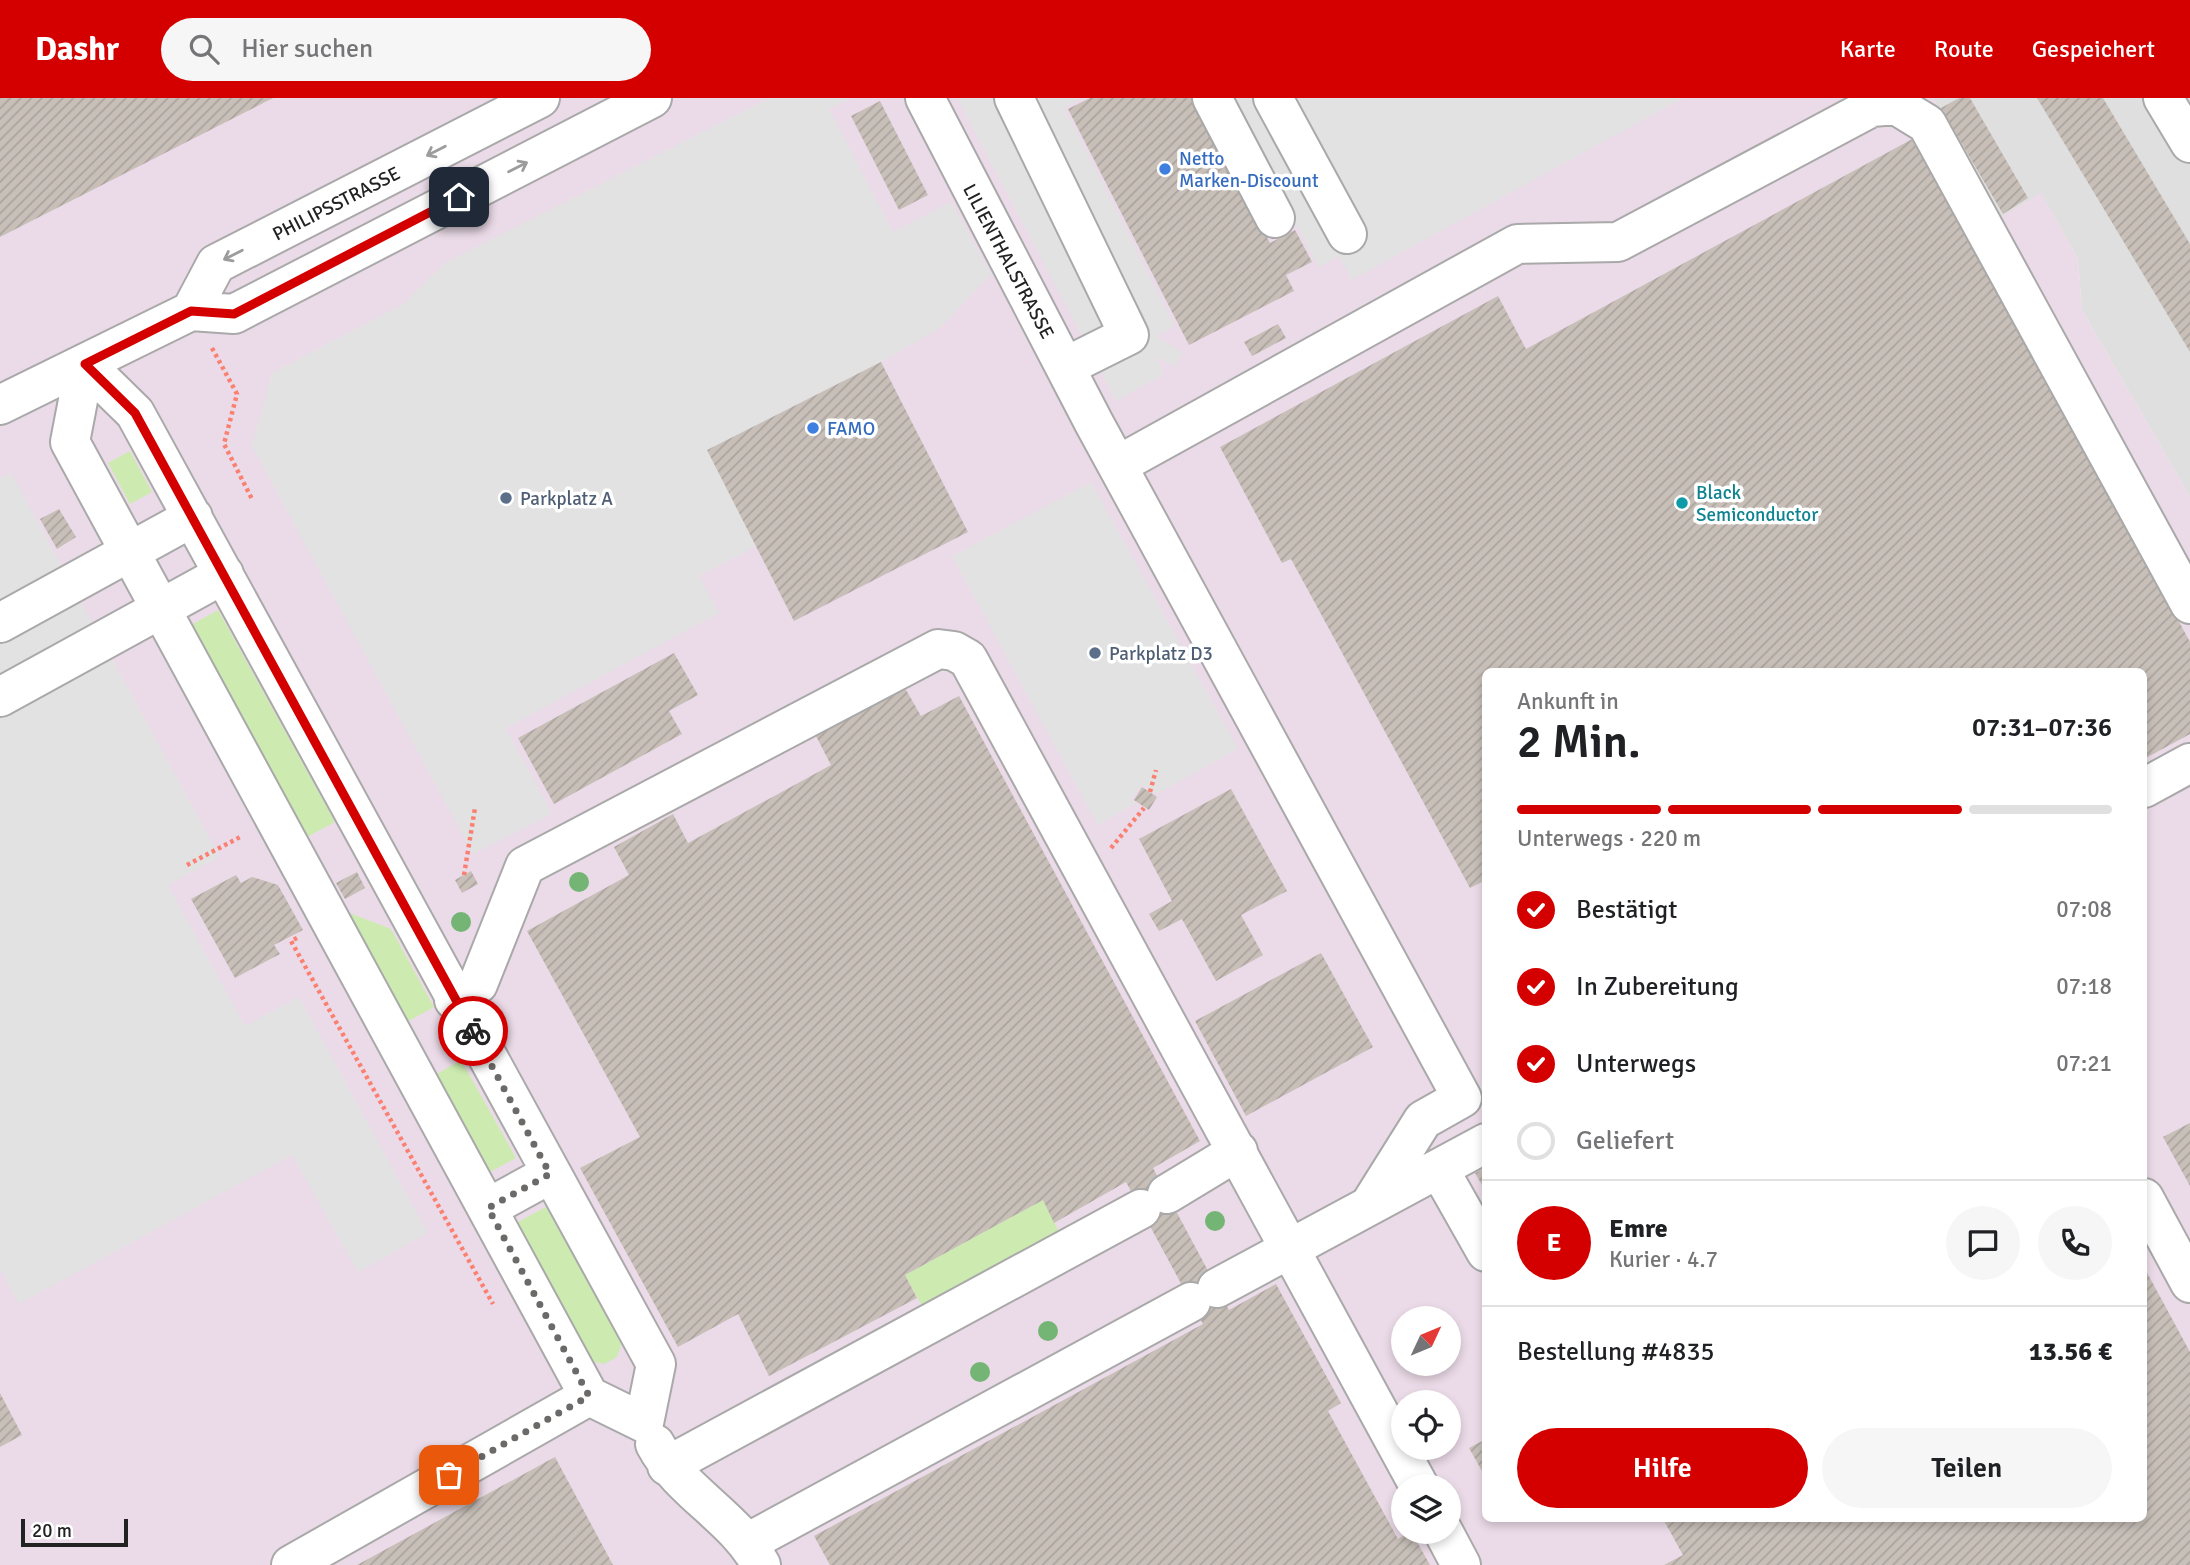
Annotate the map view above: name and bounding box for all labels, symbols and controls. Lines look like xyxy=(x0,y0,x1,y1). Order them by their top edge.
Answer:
search box xyxy=(161,18,651,81)
text: Dashr xyxy=(35,29,119,70)
icon: search xyxy=(185,30,223,68)
text: Hier suchen xyxy=(241,33,373,65)
text: Karte xyxy=(1840,34,1896,64)
text: Route xyxy=(1934,34,1994,64)
text: Gespeichert xyxy=(2032,34,2155,64)
one-way arrow xyxy=(426,145,447,159)
place label: Netto Marken-Discount xyxy=(1179,147,1319,193)
one-way arrow xyxy=(507,159,528,173)
street label: PHILIPSSTRASSE xyxy=(269,161,404,246)
marker: Netto Marken-Discount xyxy=(1157,161,1173,177)
pin xyxy=(429,167,489,227)
icon: home xyxy=(440,178,478,216)
street label: LILIENTHALSTRASSE xyxy=(957,180,1059,343)
one-way arrow xyxy=(223,249,244,263)
place label: FAMO xyxy=(827,417,875,441)
marker: FAMO xyxy=(805,420,821,436)
place label: Black Semiconductor xyxy=(1696,481,1818,527)
place label: Parkplatz A xyxy=(520,487,613,511)
marker: Parkplatz A xyxy=(498,490,514,506)
marker: Black Semiconductor xyxy=(1674,495,1690,511)
place label: Parkplatz D3 xyxy=(1109,642,1213,666)
marker: Parkplatz D3 xyxy=(1087,645,1103,661)
text: Ankunft in xyxy=(1517,687,1619,716)
text: 07:31–07:36 xyxy=(1972,712,2112,744)
text: 2 Min. xyxy=(1517,714,1641,770)
text: Unterwegs · 220 m xyxy=(1517,824,1701,853)
icon: check xyxy=(1517,891,1555,929)
text: Bestätigt xyxy=(1576,894,1677,926)
text: 07:08 xyxy=(2056,895,2112,924)
icon: check xyxy=(1517,968,1555,1006)
text: In Zubereitung xyxy=(1576,971,1739,1003)
text: 07:18 xyxy=(2056,972,2112,1001)
courier xyxy=(438,996,508,1066)
icon: bike xyxy=(454,1012,492,1050)
icon: check xyxy=(1517,1045,1555,1083)
text: Unterwegs xyxy=(1576,1048,1696,1080)
text: 07:21 xyxy=(2056,1049,2112,1078)
text: Geliefert xyxy=(1576,1125,1674,1157)
button: chat xyxy=(1946,1206,2020,1280)
button: phone xyxy=(2038,1206,2112,1280)
text: Emre xyxy=(1609,1213,1668,1245)
text: E xyxy=(1547,1227,1561,1259)
text: Kurier · 4.7 xyxy=(1609,1245,1718,1274)
north arrow xyxy=(1391,1306,1461,1376)
map controls xyxy=(1391,1306,1461,1544)
text: Bestellung #4835 xyxy=(1517,1336,1714,1368)
text: 13.56 € xyxy=(2029,1336,2112,1368)
button: locate xyxy=(1391,1390,1461,1460)
button: Hilfe xyxy=(1517,1428,1808,1508)
button: Teilen xyxy=(1822,1428,2112,1508)
pin xyxy=(419,1445,479,1505)
icon: bag xyxy=(430,1456,468,1494)
button: layers xyxy=(1391,1474,1461,1544)
scale bar xyxy=(21,1516,128,1548)
text: 20 m xyxy=(32,1519,72,1543)

